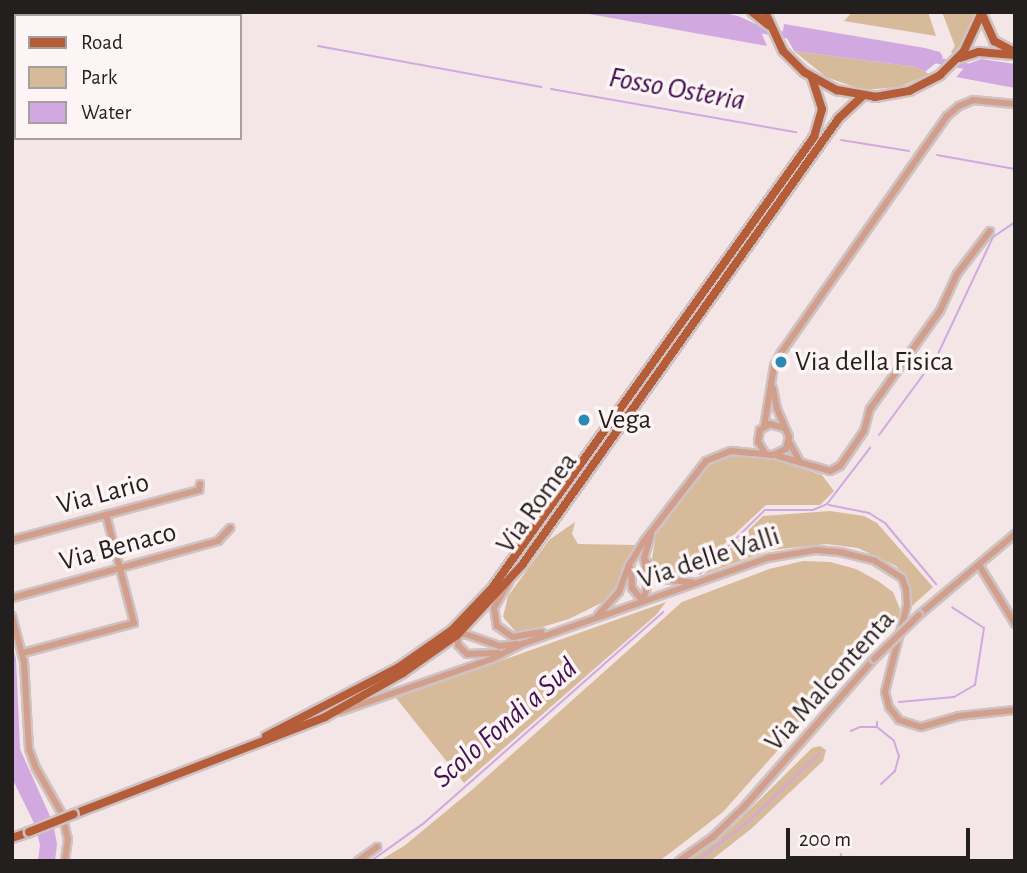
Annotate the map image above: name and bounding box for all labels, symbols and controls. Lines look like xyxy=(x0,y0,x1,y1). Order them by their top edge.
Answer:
legend xyxy=(14,14,242,140)
text: Road xyxy=(81,32,123,53)
water label: Fosso Osteria xyxy=(606,59,748,119)
text: Park xyxy=(81,67,117,88)
text: Water xyxy=(81,102,131,123)
place label: Via della Fisica xyxy=(795,345,953,379)
marker: Via della Fisica xyxy=(773,354,789,370)
place label: Vega xyxy=(598,403,651,437)
marker: Vega xyxy=(576,412,592,428)
street label: Via Romea xyxy=(489,446,585,560)
street label: Via Lario xyxy=(53,466,153,522)
street label: Via Benaco xyxy=(56,515,180,579)
street label: Via delle Valli xyxy=(634,519,784,597)
street label: Via Malcontenta xyxy=(758,604,902,758)
water label: Scolo Fondi a Sud xyxy=(425,650,585,796)
scale bar xyxy=(789,814,973,858)
text: 200 m xyxy=(799,829,851,850)

